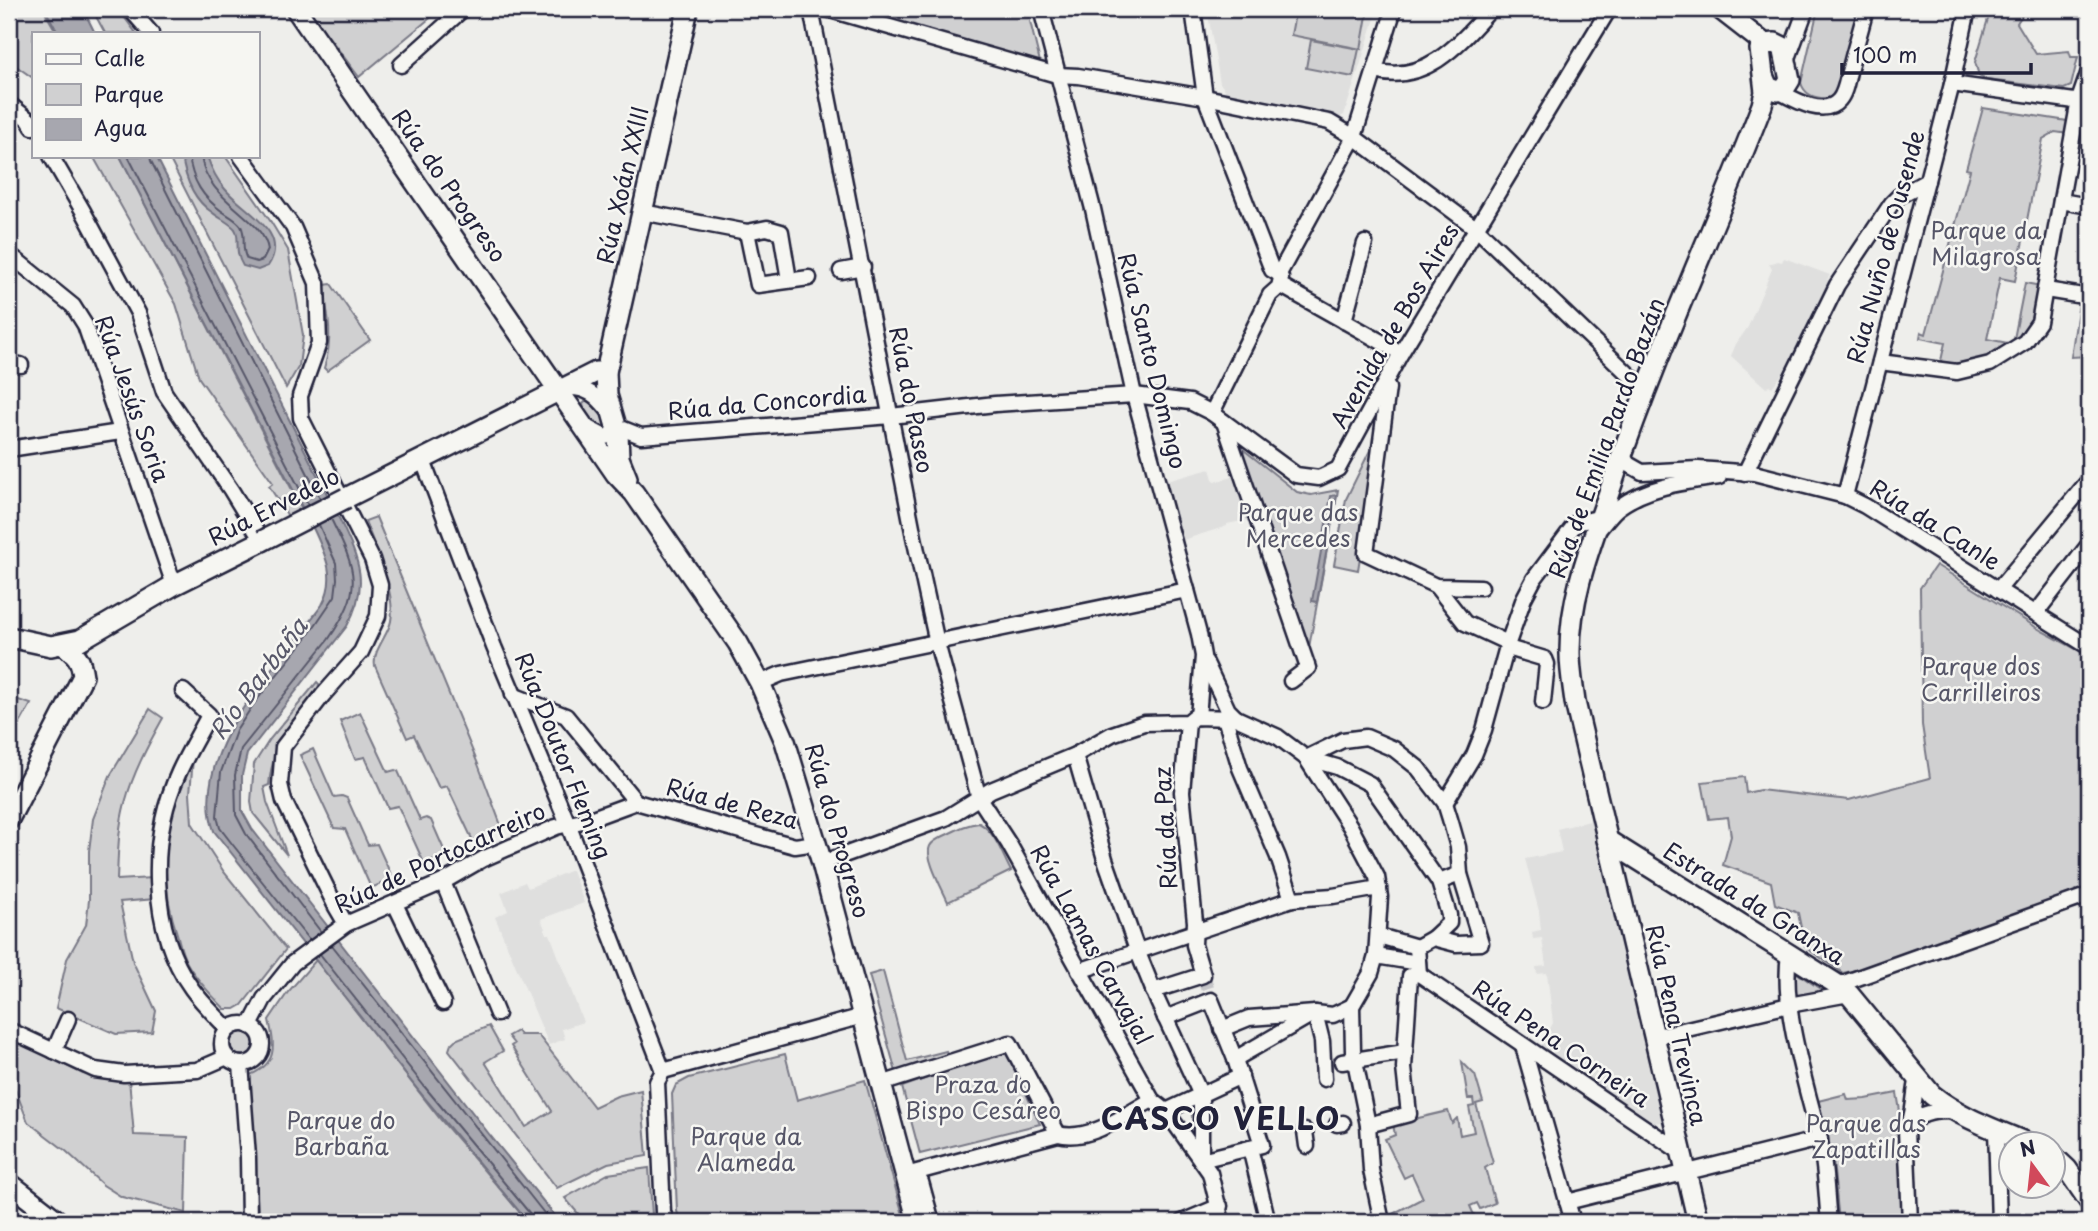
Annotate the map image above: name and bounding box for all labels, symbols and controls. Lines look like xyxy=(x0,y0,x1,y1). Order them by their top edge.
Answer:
legend xyxy=(32,32,259,158)
scale bar xyxy=(1842,32,2032,76)
text: 100 m xyxy=(1853,38,1917,70)
text: Calle xyxy=(94,41,145,73)
text: Parque xyxy=(94,77,164,109)
street label: Rúa do Progreso xyxy=(384,101,516,269)
street label: Rúa Xoán XXIII xyxy=(586,102,657,267)
text: Agua xyxy=(94,111,147,143)
street label: Rúa Nuño de Ousende xyxy=(1837,126,1933,367)
park label: Parque da Milagrosa xyxy=(1930,212,2042,273)
street label: Avenida de Bos Aires xyxy=(1321,216,1467,434)
street label: Rúa Santo Domingo xyxy=(1110,249,1197,472)
street label: Rúa de Emilia Pardo Bazán xyxy=(1538,292,1673,583)
street label: Rúa Jesús Soria xyxy=(87,310,180,487)
street label: Rúa do Paseo xyxy=(881,323,944,476)
street label: Rúa da Concordia xyxy=(666,375,868,428)
street label: Rúa Ervedelo xyxy=(202,458,345,554)
street label: Rúa da Canle xyxy=(1864,470,2008,578)
park label: Parque das Mercedes xyxy=(1238,494,1358,555)
water label: Río Barbaña xyxy=(200,609,316,746)
street label: Rúa Doutor Fleming xyxy=(507,647,622,864)
park label: Parque dos Carrilleiros xyxy=(1921,648,2041,709)
street label: Rúa do Progreso xyxy=(797,739,880,922)
street label: Rúa da Paz xyxy=(1144,766,1185,890)
street label: Rúa de Reza xyxy=(663,768,802,837)
street label: Rúa de Portocarreiro xyxy=(328,792,551,921)
street label: Estrada da Granxa xyxy=(1657,833,1853,973)
street label: Rúa Lamas Carvajal xyxy=(1023,838,1162,1051)
street label: Rúa Pena Trevinca xyxy=(1637,921,1718,1129)
street label: Rúa Pena Corneira xyxy=(1466,970,1658,1116)
park label: Praza do Bispo Cesáreo xyxy=(905,1066,1061,1127)
district label: CASCO VELLO xyxy=(1101,1095,1341,1140)
park label: Parque do Barbaña xyxy=(286,1102,396,1163)
park label: Parque das Zapatillas xyxy=(1806,1105,1926,1166)
park label: Parque da Alameda xyxy=(690,1118,802,1179)
north arrow xyxy=(1996,1130,2066,1200)
text: N xyxy=(2016,1132,2038,1163)

